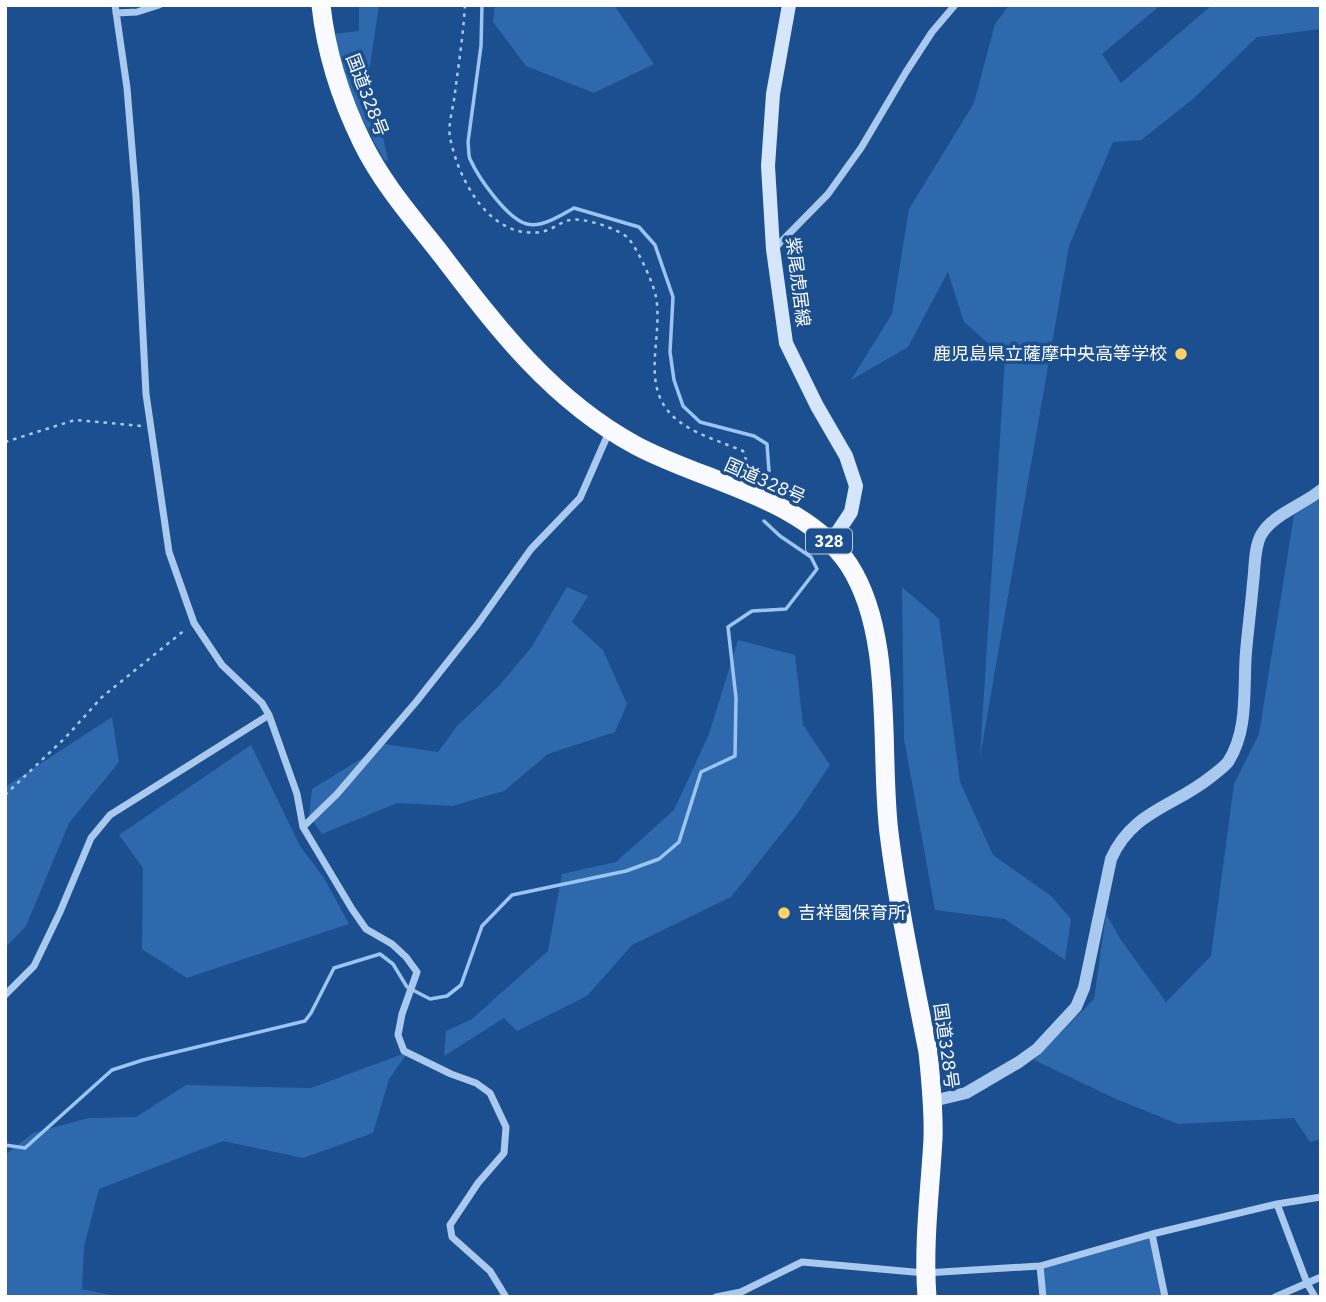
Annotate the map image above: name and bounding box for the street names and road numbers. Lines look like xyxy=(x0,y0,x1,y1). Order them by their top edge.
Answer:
street label: 国道328号 xyxy=(341,50,394,139)
street label: 紫尾虎居線 xyxy=(782,236,815,328)
street label: 国道328号 xyxy=(721,452,809,509)
road number: 328 xyxy=(806,528,852,554)
street label: 国道328号 xyxy=(929,1002,964,1090)

